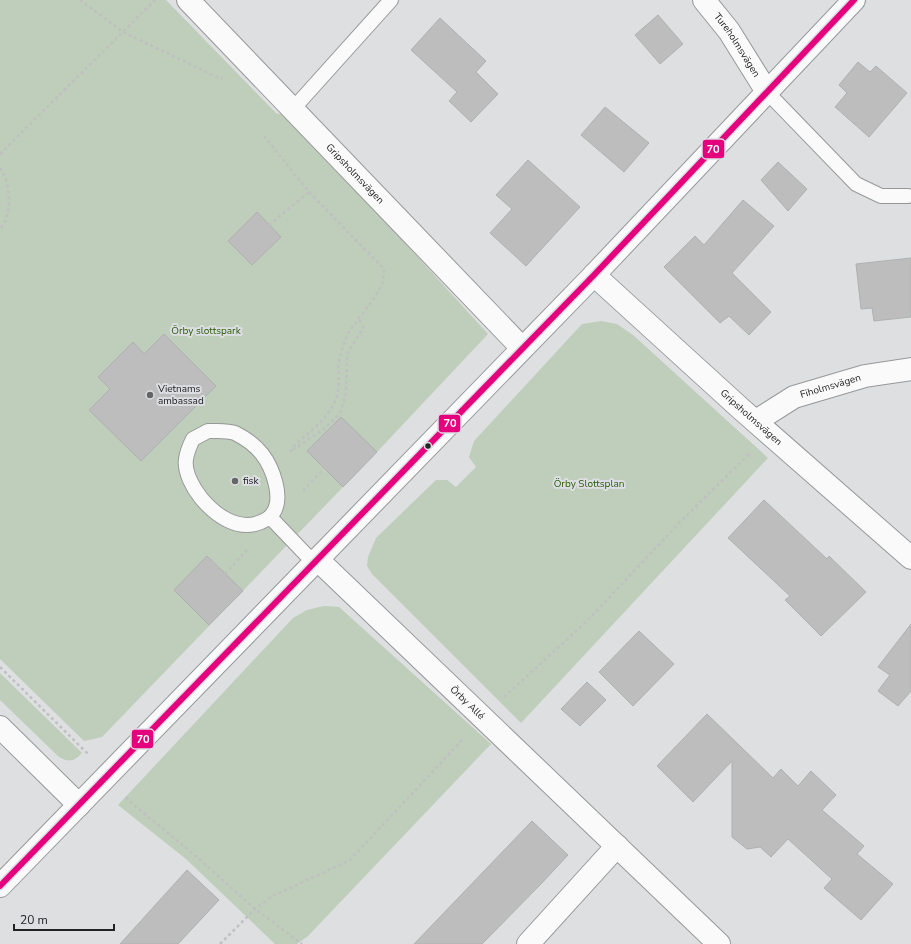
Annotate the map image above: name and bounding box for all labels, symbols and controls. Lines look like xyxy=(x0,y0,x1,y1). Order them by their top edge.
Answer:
street label: Tureholmsvägen xyxy=(710,10,763,80)
line badge: 70 xyxy=(702,139,725,159)
street label: Gripsholmsvägen xyxy=(323,141,387,207)
text: 70 xyxy=(706,142,720,157)
park label: Örby slottspark xyxy=(171,324,242,338)
street label: Fiholmsvägen xyxy=(799,371,862,402)
place label: Vietnams ambassad xyxy=(157,382,204,408)
street label: Gripsholmsvägen xyxy=(717,386,785,449)
marker: Vietnams ambassad xyxy=(145,390,155,400)
line badge: 70 xyxy=(438,414,461,433)
text: 70 xyxy=(443,416,457,431)
unlabelled marker xyxy=(423,441,433,451)
place label: fisk xyxy=(243,474,259,488)
marker: fisk xyxy=(230,476,240,486)
park label: Örby Slottsplan xyxy=(554,477,624,491)
street label: Örby Allé xyxy=(447,683,488,723)
line badge: 70 xyxy=(131,729,154,749)
text: 70 xyxy=(136,732,150,747)
scale bar xyxy=(14,906,114,932)
text: 20 m xyxy=(20,912,48,928)

